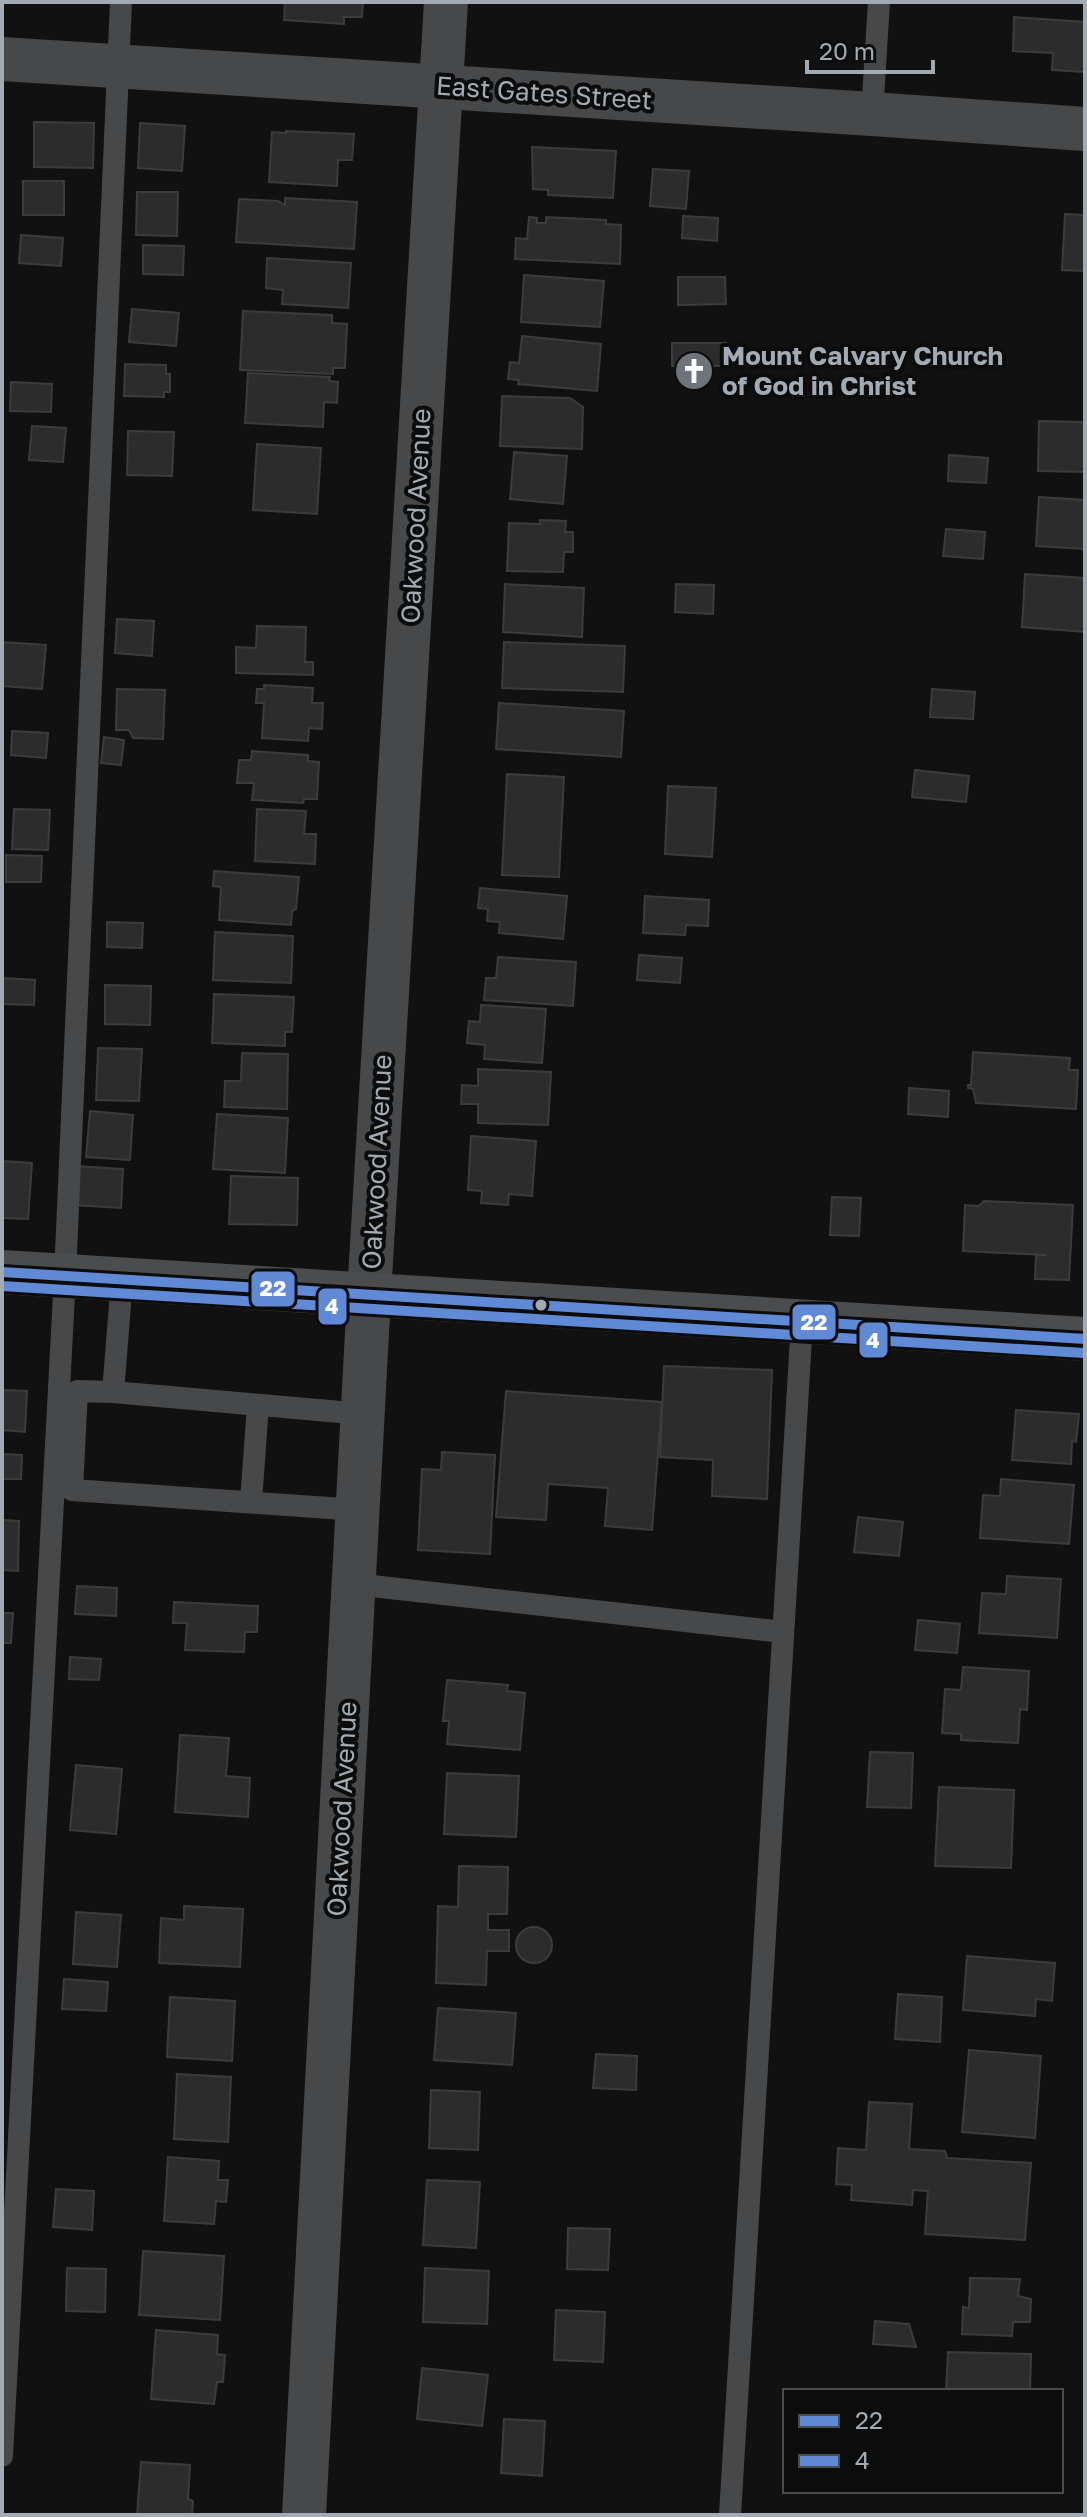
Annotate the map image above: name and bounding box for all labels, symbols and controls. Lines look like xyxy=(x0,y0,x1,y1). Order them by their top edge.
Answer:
scale bar xyxy=(807,24,933,74)
text: 20 m xyxy=(819,36,875,65)
street label: East Gates Street xyxy=(435,69,653,116)
place label: Mount Calvary Church of God in Christ xyxy=(722,340,1003,401)
church icon: Mount Calvary Church of God in Christ xyxy=(673,350,715,392)
street label: Oakwood Avenue xyxy=(394,408,437,624)
street label: Oakwood Avenue xyxy=(355,1054,398,1270)
line badge: 22 xyxy=(250,1270,296,1308)
text: 22 xyxy=(260,1274,286,1301)
line badge: 4 xyxy=(317,1287,348,1326)
text: 4 xyxy=(325,1292,339,1319)
unlabelled marker xyxy=(533,1297,549,1313)
line badge: 22 xyxy=(791,1303,837,1341)
text: 22 xyxy=(801,1308,827,1335)
line badge: 4 xyxy=(858,1321,889,1359)
text: 4 xyxy=(866,1326,880,1353)
street label: Oakwood Avenue xyxy=(320,1701,363,1917)
legend xyxy=(783,2389,1063,2493)
text: 22 xyxy=(855,2405,883,2434)
text: 4 xyxy=(855,2445,870,2474)

